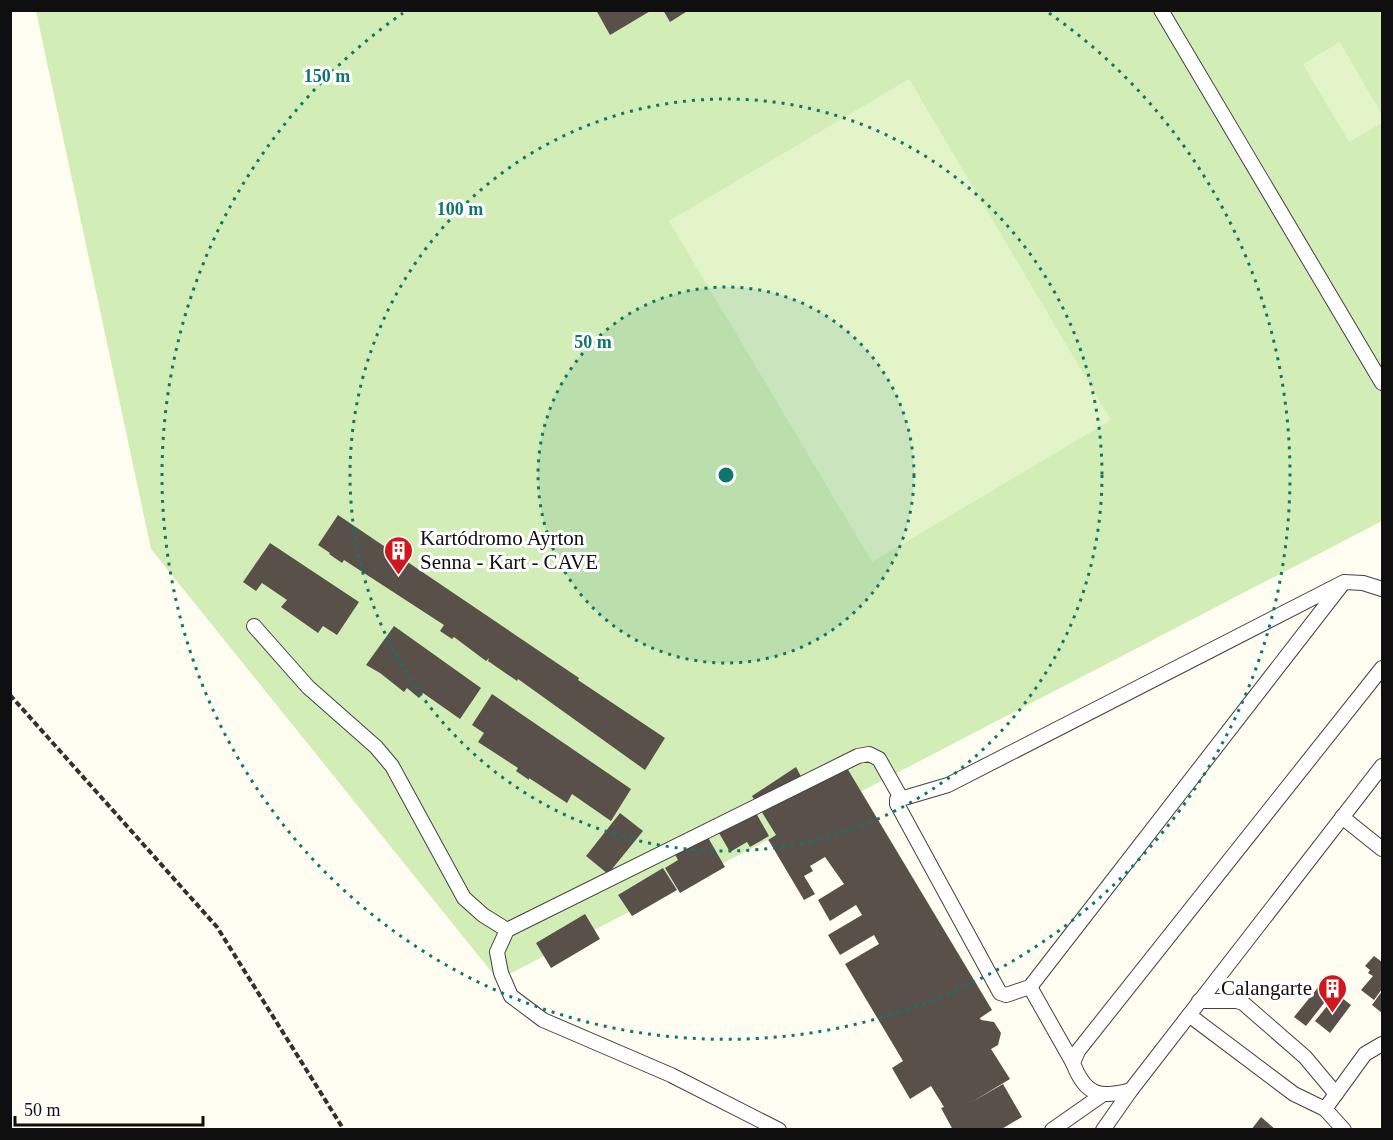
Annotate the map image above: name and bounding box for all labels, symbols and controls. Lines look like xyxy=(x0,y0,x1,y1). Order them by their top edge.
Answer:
text: 150 m xyxy=(304,66,350,86)
text: 100 m xyxy=(437,199,483,219)
text: 50 m xyxy=(574,332,612,352)
centre of rings xyxy=(716,465,736,485)
place label: Kartódromo Ayrton Senna - Kart - CAVE xyxy=(420,526,598,574)
building icon: Kartódromo Ayrton Senna - Kart - CAVE xyxy=(383,534,415,576)
building icon: Calangarte xyxy=(1317,972,1349,1014)
place label: Calangarte xyxy=(1221,976,1312,1000)
scale bar xyxy=(15,1089,202,1127)
text: 50 m xyxy=(24,1100,61,1120)

